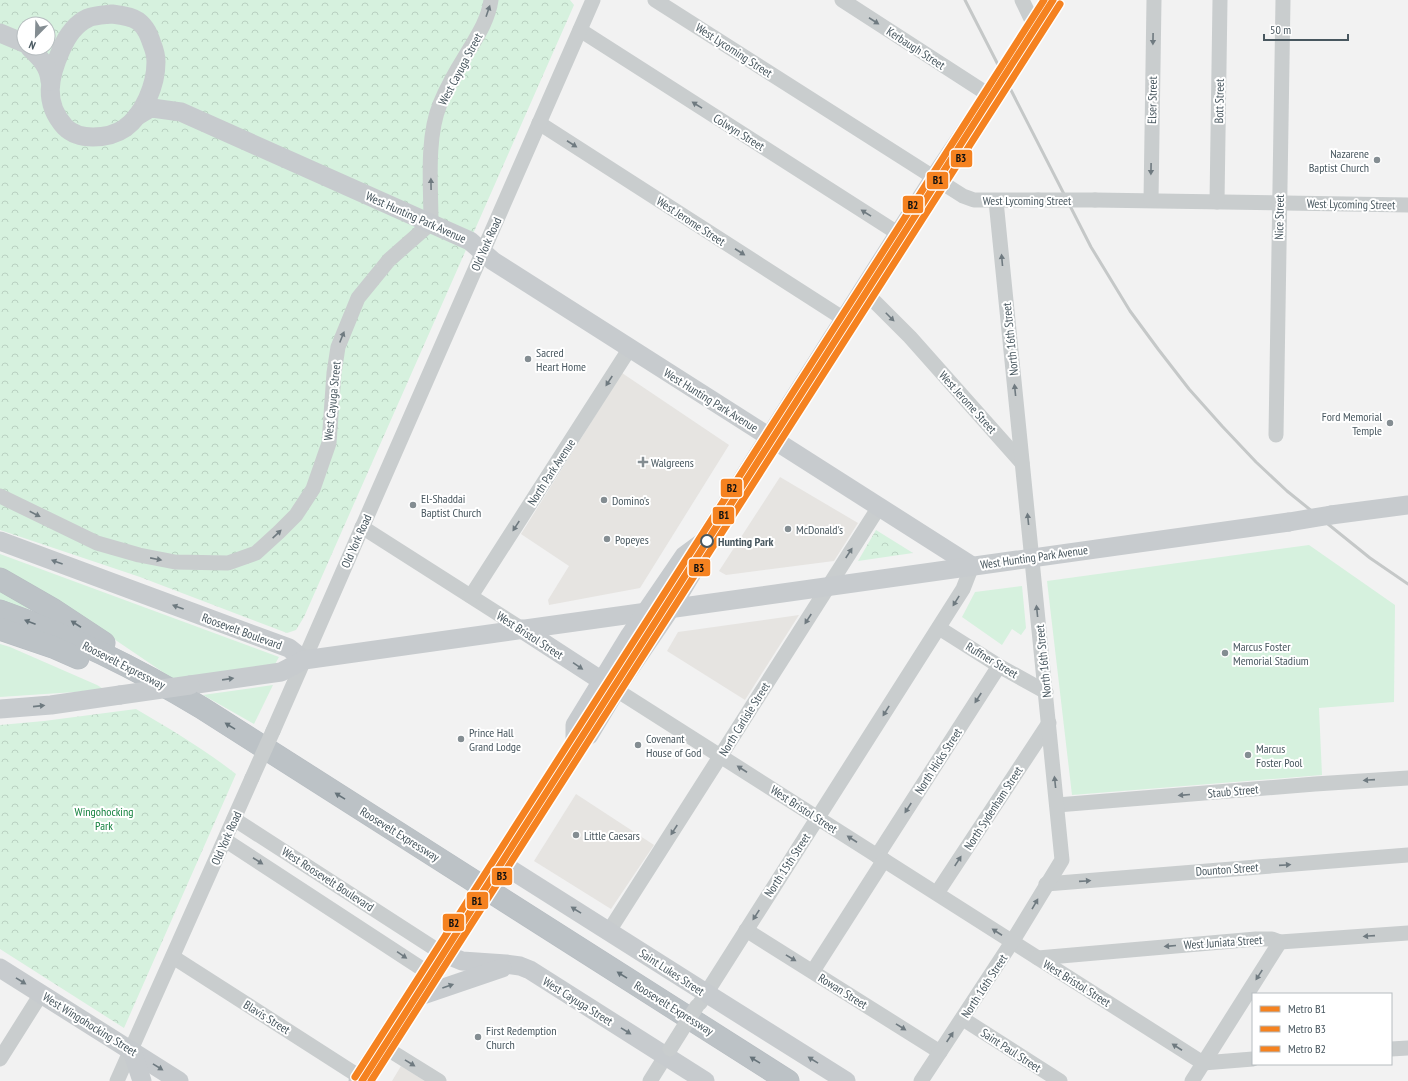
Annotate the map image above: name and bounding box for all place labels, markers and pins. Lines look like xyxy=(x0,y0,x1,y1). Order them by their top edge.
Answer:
place label: Nazarene Baptist Church xyxy=(1309,146,1369,175)
marker: Nazarene Baptist Church xyxy=(1372,155,1382,165)
place label: Sacred Heart Home xyxy=(536,345,586,374)
marker: Sacred Heart Home xyxy=(523,354,533,364)
place label: Ford Memorial Temple xyxy=(1322,409,1382,438)
marker: Ford Memorial Temple xyxy=(1385,418,1395,428)
place label: Walgreens xyxy=(651,455,694,470)
marker: Walgreens xyxy=(638,457,648,467)
place label: El-Shaddai Baptist Church xyxy=(421,491,481,520)
place label: Domino's xyxy=(612,493,649,508)
marker: Domino's xyxy=(599,495,609,505)
marker: El-Shaddai Baptist Church xyxy=(408,500,418,510)
place label: McDonald's xyxy=(796,522,843,537)
marker: McDonald's xyxy=(783,524,793,534)
place label: Popeyes xyxy=(615,532,649,547)
marker: Popeyes xyxy=(602,534,612,544)
marker: Hunting Park xyxy=(700,534,714,548)
place label: Hunting Park xyxy=(718,534,773,549)
place label: Marcus Foster Memorial Stadium xyxy=(1233,639,1309,668)
marker: Marcus Foster Memorial Stadium xyxy=(1220,648,1230,658)
place label: Prince Hall Grand Lodge xyxy=(469,725,521,754)
place label: Covenant House of God xyxy=(646,731,701,760)
marker: Prince Hall Grand Lodge xyxy=(456,734,466,744)
marker: Covenant House of God xyxy=(633,740,643,750)
place label: Marcus Foster Pool xyxy=(1256,741,1303,770)
marker: Marcus Foster Pool xyxy=(1243,750,1253,760)
place label: Little Caesars xyxy=(584,828,640,843)
marker: Little Caesars xyxy=(571,830,581,840)
place label: First Redemption Church xyxy=(486,1023,557,1052)
marker: First Redemption Church xyxy=(473,1032,483,1042)

